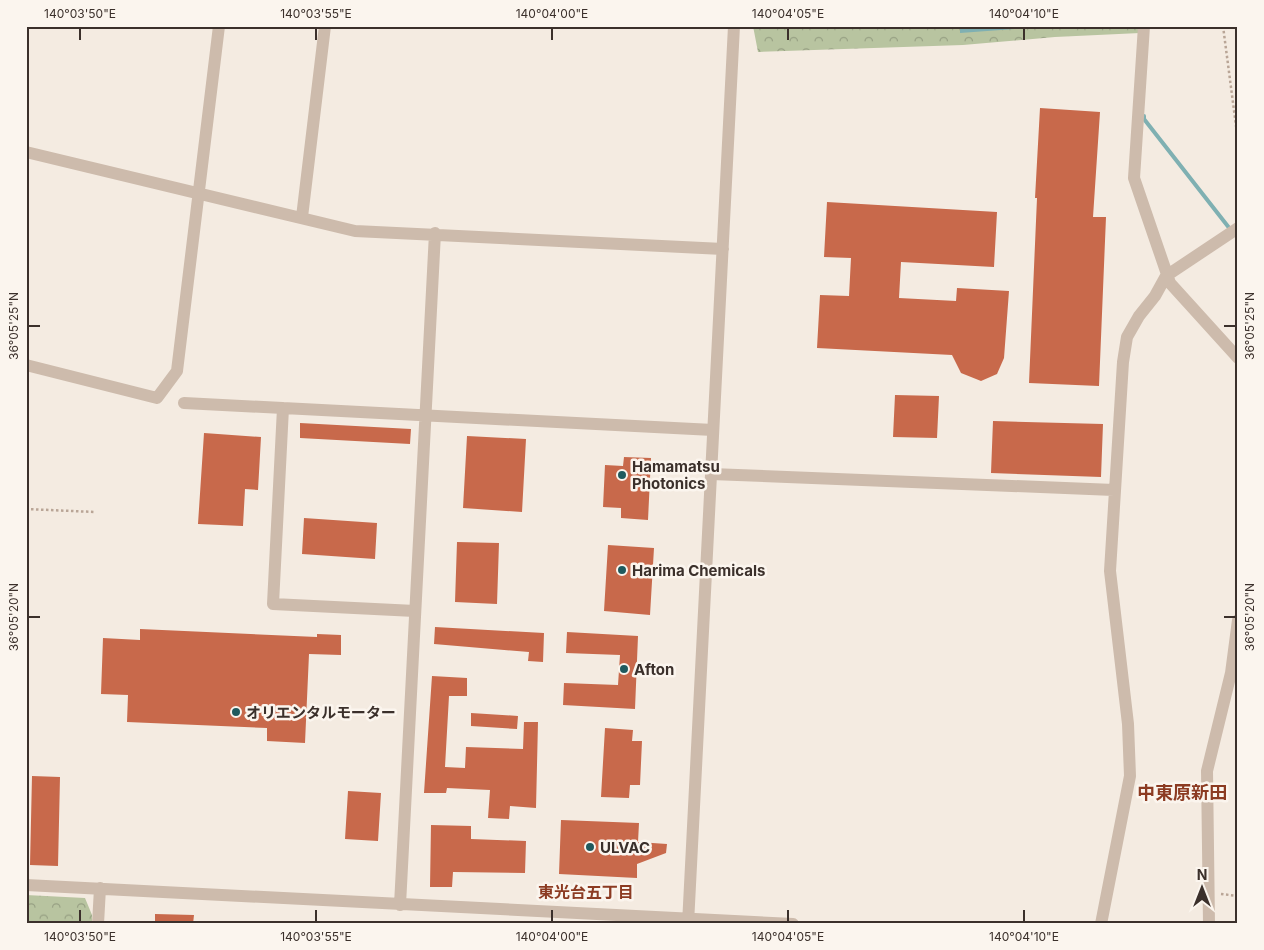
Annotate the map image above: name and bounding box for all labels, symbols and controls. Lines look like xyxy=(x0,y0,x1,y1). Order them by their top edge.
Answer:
text: 140°03'50"E xyxy=(44,6,116,21)
text: 140°03'55"E xyxy=(280,6,352,21)
text: 140°04'00"E xyxy=(516,6,588,21)
text: 140°04'05"E xyxy=(752,6,824,21)
text: 140°04'10"E xyxy=(989,6,1059,21)
text: 36°05'25"N xyxy=(6,292,21,360)
text: 36°05'25"N xyxy=(1242,292,1257,360)
place label: Hamamatsu Photonics xyxy=(632,457,720,493)
marker: Hamamatsu Photonics xyxy=(616,469,628,481)
place label: Harima Chemicals xyxy=(632,561,765,580)
marker: Harima Chemicals xyxy=(616,564,628,576)
text: 36°05'20"N xyxy=(6,583,21,651)
text: 36°05'20"N xyxy=(1242,583,1257,651)
place label: Afton xyxy=(634,660,674,679)
marker: Afton xyxy=(618,663,630,675)
place label: オリエンタルモーター xyxy=(246,703,396,722)
marker: オリエンタルモーター xyxy=(230,706,242,718)
district label: 中東原新田 xyxy=(1137,782,1227,803)
place label: ULVAC xyxy=(600,838,650,857)
marker: ULVAC xyxy=(584,841,596,853)
north arrow xyxy=(1176,862,1226,912)
text: N xyxy=(1197,866,1207,883)
district label: 東光台五丁目 xyxy=(538,882,634,902)
text: 140°03'50"E xyxy=(44,929,116,944)
text: 140°03'55"E xyxy=(280,929,352,944)
text: 140°04'00"E xyxy=(516,929,588,944)
text: 140°04'05"E xyxy=(752,929,824,944)
text: 140°04'10"E xyxy=(989,929,1059,944)

